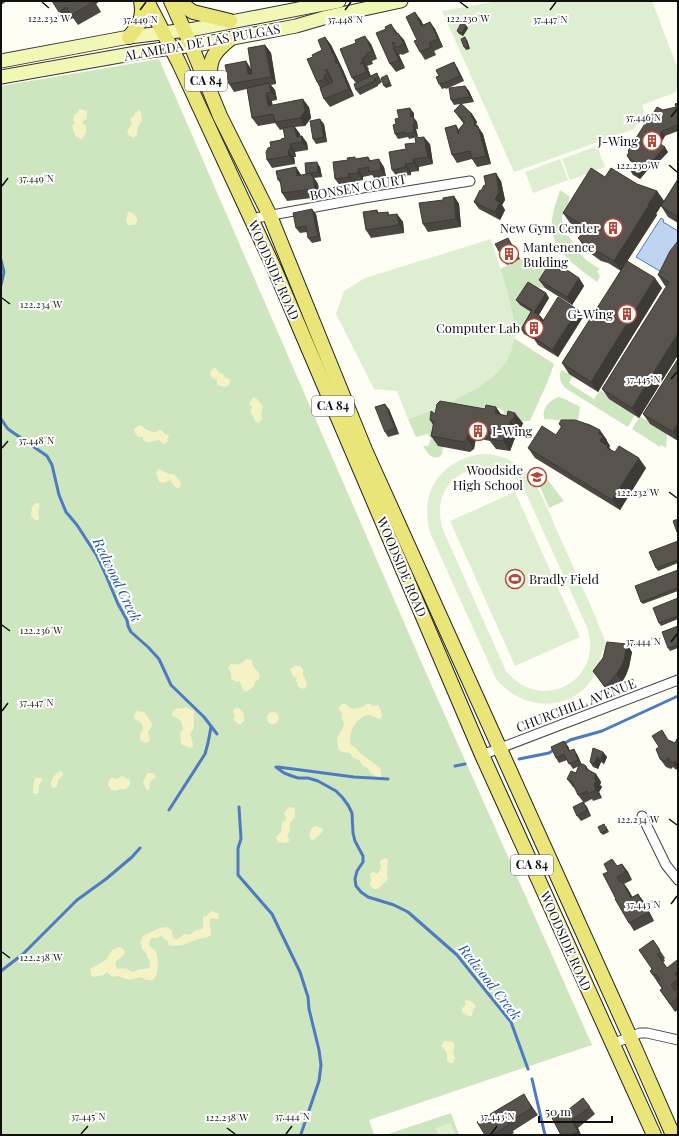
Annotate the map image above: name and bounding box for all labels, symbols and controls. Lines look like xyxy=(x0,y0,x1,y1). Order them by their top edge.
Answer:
text: 122.232°W xyxy=(28,11,71,25)
text: 122.230°W xyxy=(446,11,491,25)
text: 37.449°N xyxy=(122,12,158,26)
text: 37.448°N xyxy=(327,12,363,26)
text: 37.447°N xyxy=(533,12,567,26)
street label: ALAMEDA DE LAS PULGAS xyxy=(122,19,281,64)
road number: CA 84 xyxy=(185,71,227,91)
text: 37.446°N xyxy=(625,110,661,124)
building icon: J-Wing xyxy=(641,130,663,152)
place label: J-Wing xyxy=(597,132,638,149)
text: 122.230°W xyxy=(616,158,661,172)
street label: BONSEN COURT xyxy=(308,170,408,203)
text: 37.449°N xyxy=(18,171,54,185)
street label: WOODSIDE ROAD xyxy=(244,216,304,322)
building icon: New Gym Center xyxy=(602,217,624,239)
place label: New Gym Center xyxy=(500,219,599,236)
place label: Mantenence Bulding xyxy=(523,238,595,270)
building icon: Mantenence Bulding xyxy=(498,243,520,265)
text: 122.234°W xyxy=(20,297,63,311)
building icon: G-Wing xyxy=(616,303,638,325)
place label: G-Wing xyxy=(568,305,613,322)
building icon: Computer Lab xyxy=(523,317,545,339)
place label: Computer Lab xyxy=(436,319,520,336)
text: 37.445°N xyxy=(625,372,661,386)
road number: CA 84 xyxy=(312,396,354,416)
building icon: I-Wing xyxy=(467,420,489,442)
place label: I-Wing xyxy=(492,422,533,439)
text: 37.448°N xyxy=(18,433,54,447)
place label: Woodside High School xyxy=(453,461,523,493)
school or university icon: Woodside High School xyxy=(526,466,548,488)
text: 122.232°W xyxy=(617,485,660,499)
street label: WOODSIDE ROAD xyxy=(373,513,431,619)
water label: Redwood Creek xyxy=(88,534,146,625)
sports icon: Bradly Field xyxy=(504,568,526,590)
place label: Bradly Field xyxy=(529,570,599,587)
text: 122.236°W xyxy=(20,623,63,637)
text: 37.444°N xyxy=(625,634,661,648)
street label: CHURCHILL AVENUE xyxy=(514,674,638,735)
text: 37.447°N xyxy=(19,695,53,709)
text: 122.234°W xyxy=(617,812,660,826)
road number: CA 84 xyxy=(511,855,553,875)
street label: WOODSIDE ROAD xyxy=(536,887,596,993)
text: 37.443°N xyxy=(625,897,661,911)
water label: Redwood Creek xyxy=(454,939,526,1024)
text: 122.238°W xyxy=(20,950,63,964)
scale bar xyxy=(539,1098,612,1124)
text: 50 m xyxy=(545,1103,571,1119)
text: 37.445°N xyxy=(70,1109,106,1123)
text: 37.444°N xyxy=(274,1109,310,1123)
text: 37.443°N xyxy=(479,1109,515,1123)
text: 122.238°W xyxy=(206,1110,249,1124)

